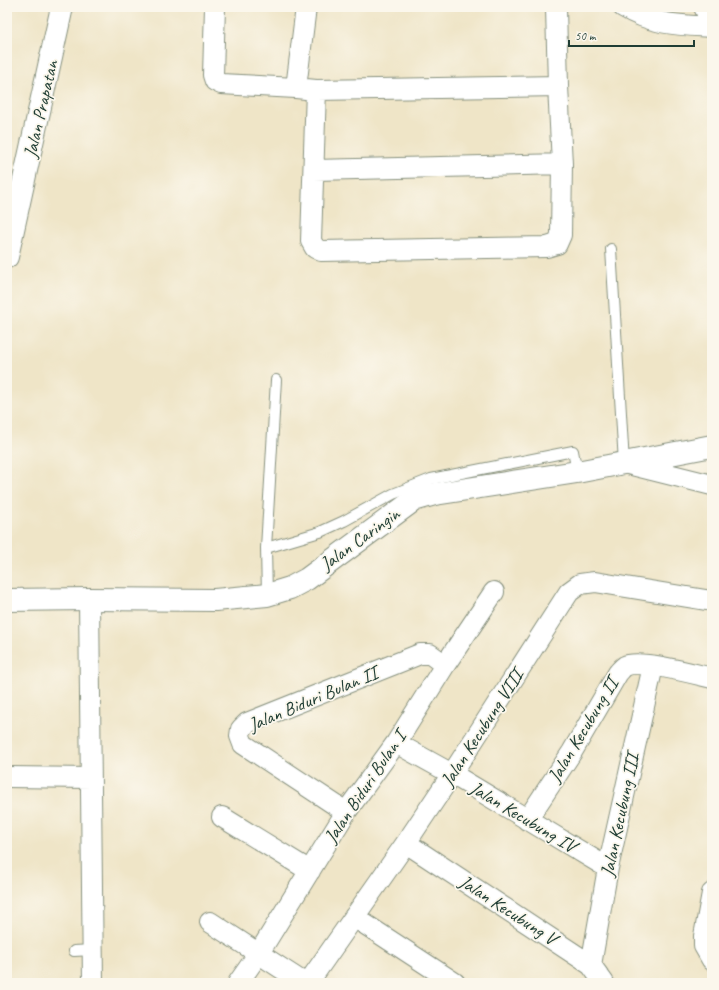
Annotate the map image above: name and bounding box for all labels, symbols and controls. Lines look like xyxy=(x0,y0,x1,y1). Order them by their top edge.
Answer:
scale bar xyxy=(569,22,694,48)
text: 50 m xyxy=(575,28,597,44)
street label: Jalan Prapatan xyxy=(18,57,64,161)
street label: Jalan Caringin xyxy=(315,501,406,577)
street label: Jalan Biduri Bulan II xyxy=(244,659,385,737)
street label: Jalan Kecubung VIII xyxy=(435,661,531,792)
street label: Jalan Kecubung II xyxy=(542,670,626,787)
street label: Jalan Biduri Bulan I xyxy=(318,723,414,848)
street label: Jalan Kecubung III xyxy=(595,747,646,880)
street label: Jalan Kecubung IV xyxy=(465,775,584,860)
street label: Jalan Kecubung V xyxy=(454,869,564,952)

